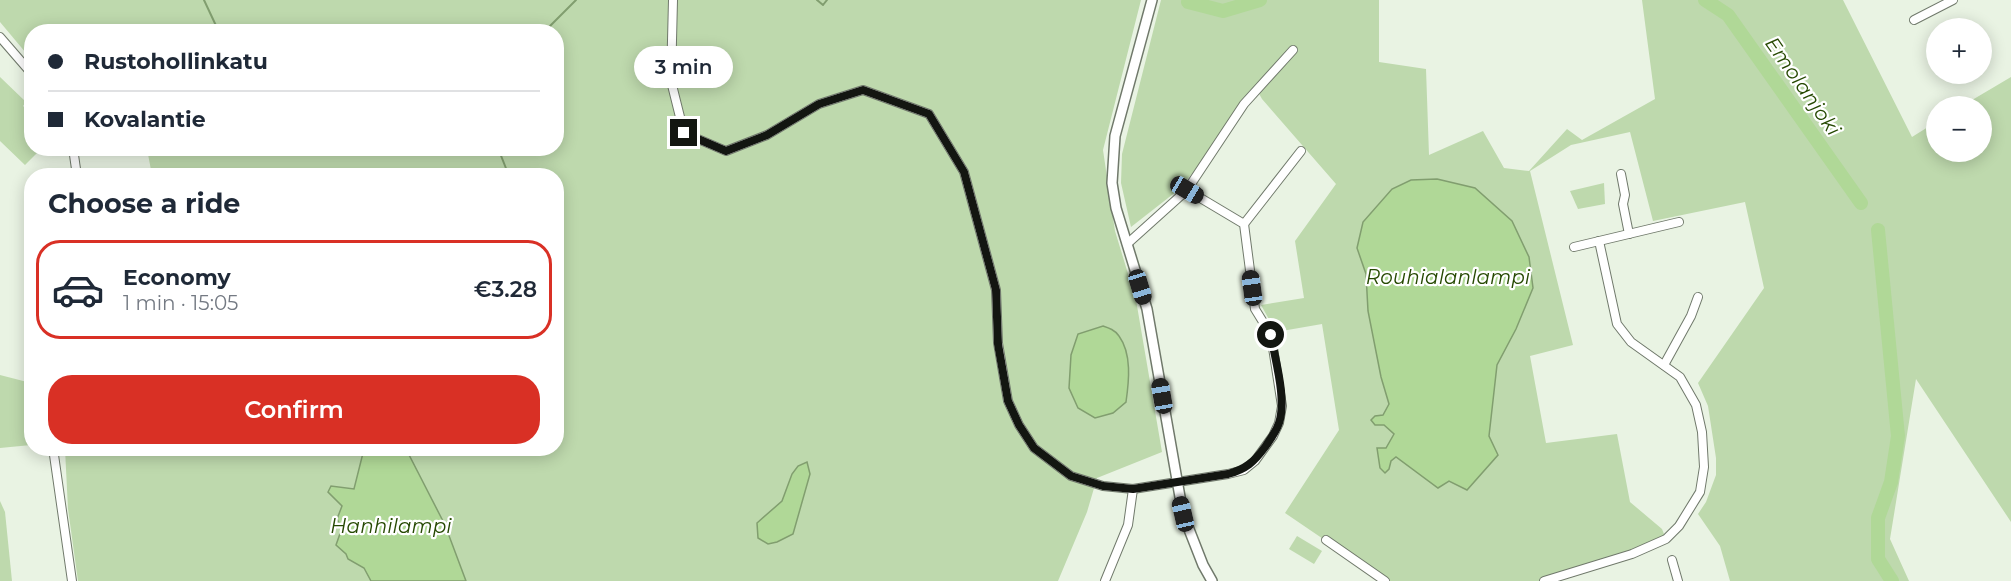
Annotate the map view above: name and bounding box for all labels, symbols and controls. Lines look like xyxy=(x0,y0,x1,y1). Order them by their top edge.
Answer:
map controls xyxy=(1926,18,1992,162)
button: + xyxy=(1926,18,1992,84)
water label: Emolanjoki xyxy=(1760,32,1846,140)
callout: 3 min xyxy=(634,46,734,88)
text: Rustohollinkatu xyxy=(84,48,268,75)
text: 3 min xyxy=(655,55,712,79)
button: − xyxy=(1926,96,1992,162)
text: Kovalantie xyxy=(84,106,206,133)
route end xyxy=(670,119,697,146)
car xyxy=(1167,173,1207,207)
text: Choose a ride xyxy=(48,187,240,220)
icon: car xyxy=(51,263,105,317)
text: Economy xyxy=(123,264,231,291)
water label: Rouhialanlampi xyxy=(1366,265,1531,289)
car xyxy=(1126,267,1154,307)
car xyxy=(1241,269,1263,307)
text: €3.28 xyxy=(474,276,537,303)
text: 1 min · 15:05 xyxy=(123,291,238,315)
route start xyxy=(1257,321,1284,348)
button: Confirm xyxy=(48,375,540,444)
car xyxy=(1150,377,1174,415)
car xyxy=(1170,494,1196,534)
water label: Hanhilampi xyxy=(330,514,452,538)

